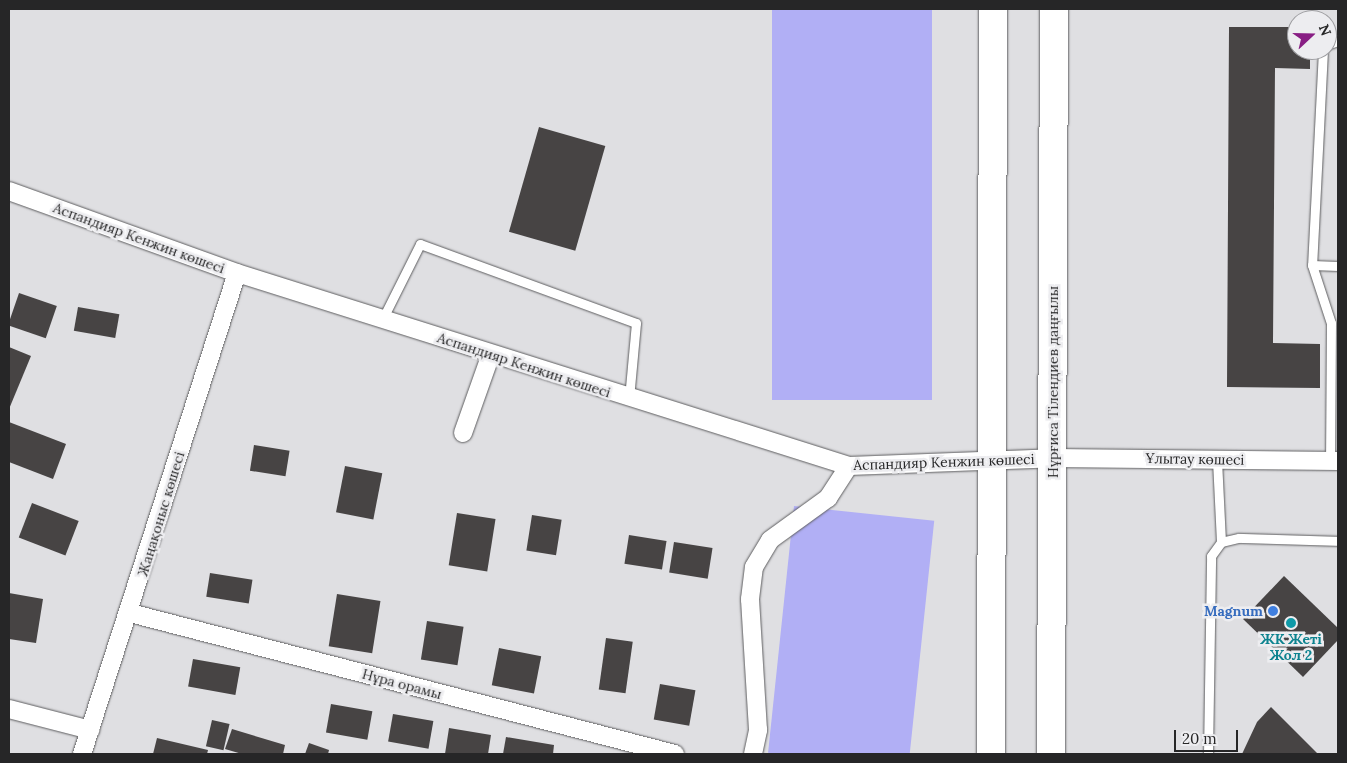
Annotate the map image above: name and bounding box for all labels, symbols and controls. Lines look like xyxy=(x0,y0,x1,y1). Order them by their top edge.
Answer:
north arrow xyxy=(1287,10,1337,60)
text: N xyxy=(1315,22,1335,38)
street label: Аспандияр Кенжин көшесі xyxy=(51,199,227,277)
street label: Нұрғиса Тілендиев даңғылы xyxy=(1045,286,1061,478)
street label: Аспандияр Кенжин көшесі xyxy=(435,329,613,401)
street label: Жаңақоныс көшесі xyxy=(134,450,188,578)
street label: Аспандияр Кенжин көшесі xyxy=(853,450,1035,474)
street label: Ұлытау көшесі xyxy=(1145,450,1245,468)
place label: Magnum xyxy=(1204,603,1263,619)
marker: Magnum xyxy=(1267,605,1279,617)
marker: ЖК Жеті Жол 2 xyxy=(1285,617,1297,629)
place label: ЖК Жеті Жол 2 xyxy=(1260,631,1322,664)
street label: Нұра орамы xyxy=(360,665,444,703)
scale bar xyxy=(1177,720,1241,752)
text: 20 m xyxy=(1182,729,1217,748)

